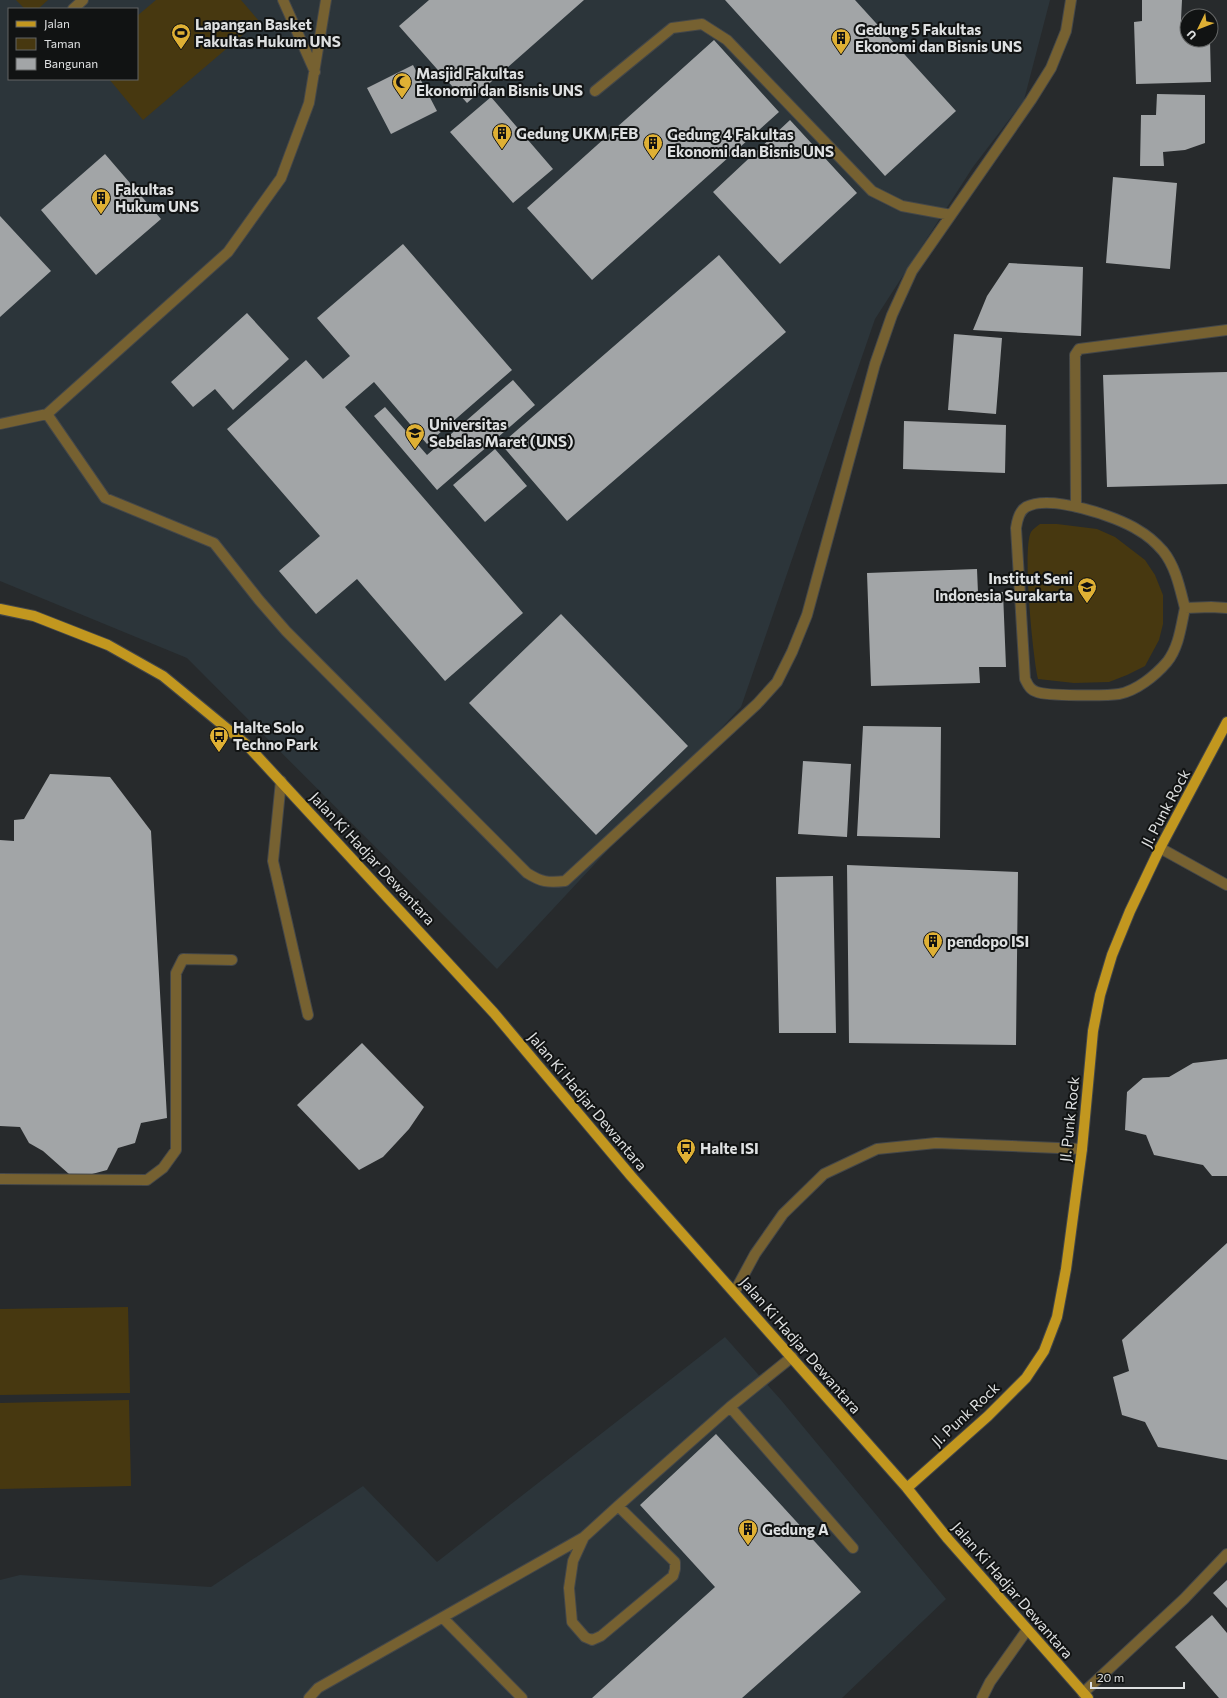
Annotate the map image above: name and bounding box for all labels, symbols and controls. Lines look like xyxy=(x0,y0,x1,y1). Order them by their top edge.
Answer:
legend xyxy=(8,8,138,80)
north arrow xyxy=(1179,8,1219,48)
place label: Lapangan Basket Fakultas Hukum UNS xyxy=(195,15,341,50)
text: Jalan xyxy=(44,16,70,31)
place label: Gedung 5 Fakultas Ekonomi dan Bisnis UNS xyxy=(855,20,1022,55)
sports icon: Lapangan Basket Fakultas Hukum UNS xyxy=(170,22,192,50)
building icon: Gedung 5 Fakultas Ekonomi dan Bisnis UNS xyxy=(830,27,852,55)
text: U xyxy=(1184,28,1199,43)
text: Taman xyxy=(44,36,81,50)
text: Bangunan xyxy=(44,56,98,70)
place label: Masjid Fakultas Ekonomi dan Bisnis UNS xyxy=(416,64,583,99)
mosque icon: Masjid Fakultas Ekonomi dan Bisnis UNS xyxy=(391,71,413,99)
building icon: Gedung UKM FEB xyxy=(491,122,513,150)
place label: Gedung UKM FEB xyxy=(516,124,638,142)
place label: Gedung 4 Fakultas Ekonomi dan Bisnis UNS xyxy=(667,125,834,160)
building icon: Gedung 4 Fakultas Ekonomi dan Bisnis UNS xyxy=(642,132,664,160)
place label: Fakultas Hukum UNS xyxy=(115,180,199,215)
building icon: Fakultas Hukum UNS xyxy=(90,187,112,215)
place label: Universitas Sebelas Maret (UNS) xyxy=(429,415,573,450)
school or university icon: Universitas Sebelas Maret (UNS) xyxy=(404,422,426,450)
place label: Institut Seni Indonesia Surakarta xyxy=(935,569,1073,604)
school or university icon: Institut Seni Indonesia Surakarta xyxy=(1076,576,1098,604)
place label: Halte Solo Techno Park xyxy=(233,718,319,753)
bus stop icon: Halte Solo Techno Park xyxy=(208,725,230,753)
street label: Jl. Punk Rock xyxy=(1137,766,1193,850)
street label: Jalan Ki Hadjar Dewantara xyxy=(307,788,439,928)
building icon: pendopo ISI xyxy=(922,930,944,958)
place label: pendopo ISI xyxy=(947,932,1029,950)
street label: Jalan Ki Hadjar Dewantara xyxy=(525,1028,651,1174)
street label: Jl. Punk Rock xyxy=(1056,1075,1082,1163)
bus stop icon: Halte ISI xyxy=(675,1137,697,1165)
place label: Halte ISI xyxy=(700,1139,759,1157)
street label: Jalan Ki Hadjar Dewantara xyxy=(737,1273,865,1417)
street label: Jl. Punk Rock xyxy=(927,1378,1003,1450)
building icon: Gedung A xyxy=(737,1518,759,1546)
street label: Jalan Ki Hadjar Dewantara xyxy=(949,1518,1077,1662)
place label: Gedung A xyxy=(762,1520,829,1538)
scale bar xyxy=(1091,1664,1184,1690)
text: 20 m xyxy=(1097,1670,1124,1684)

